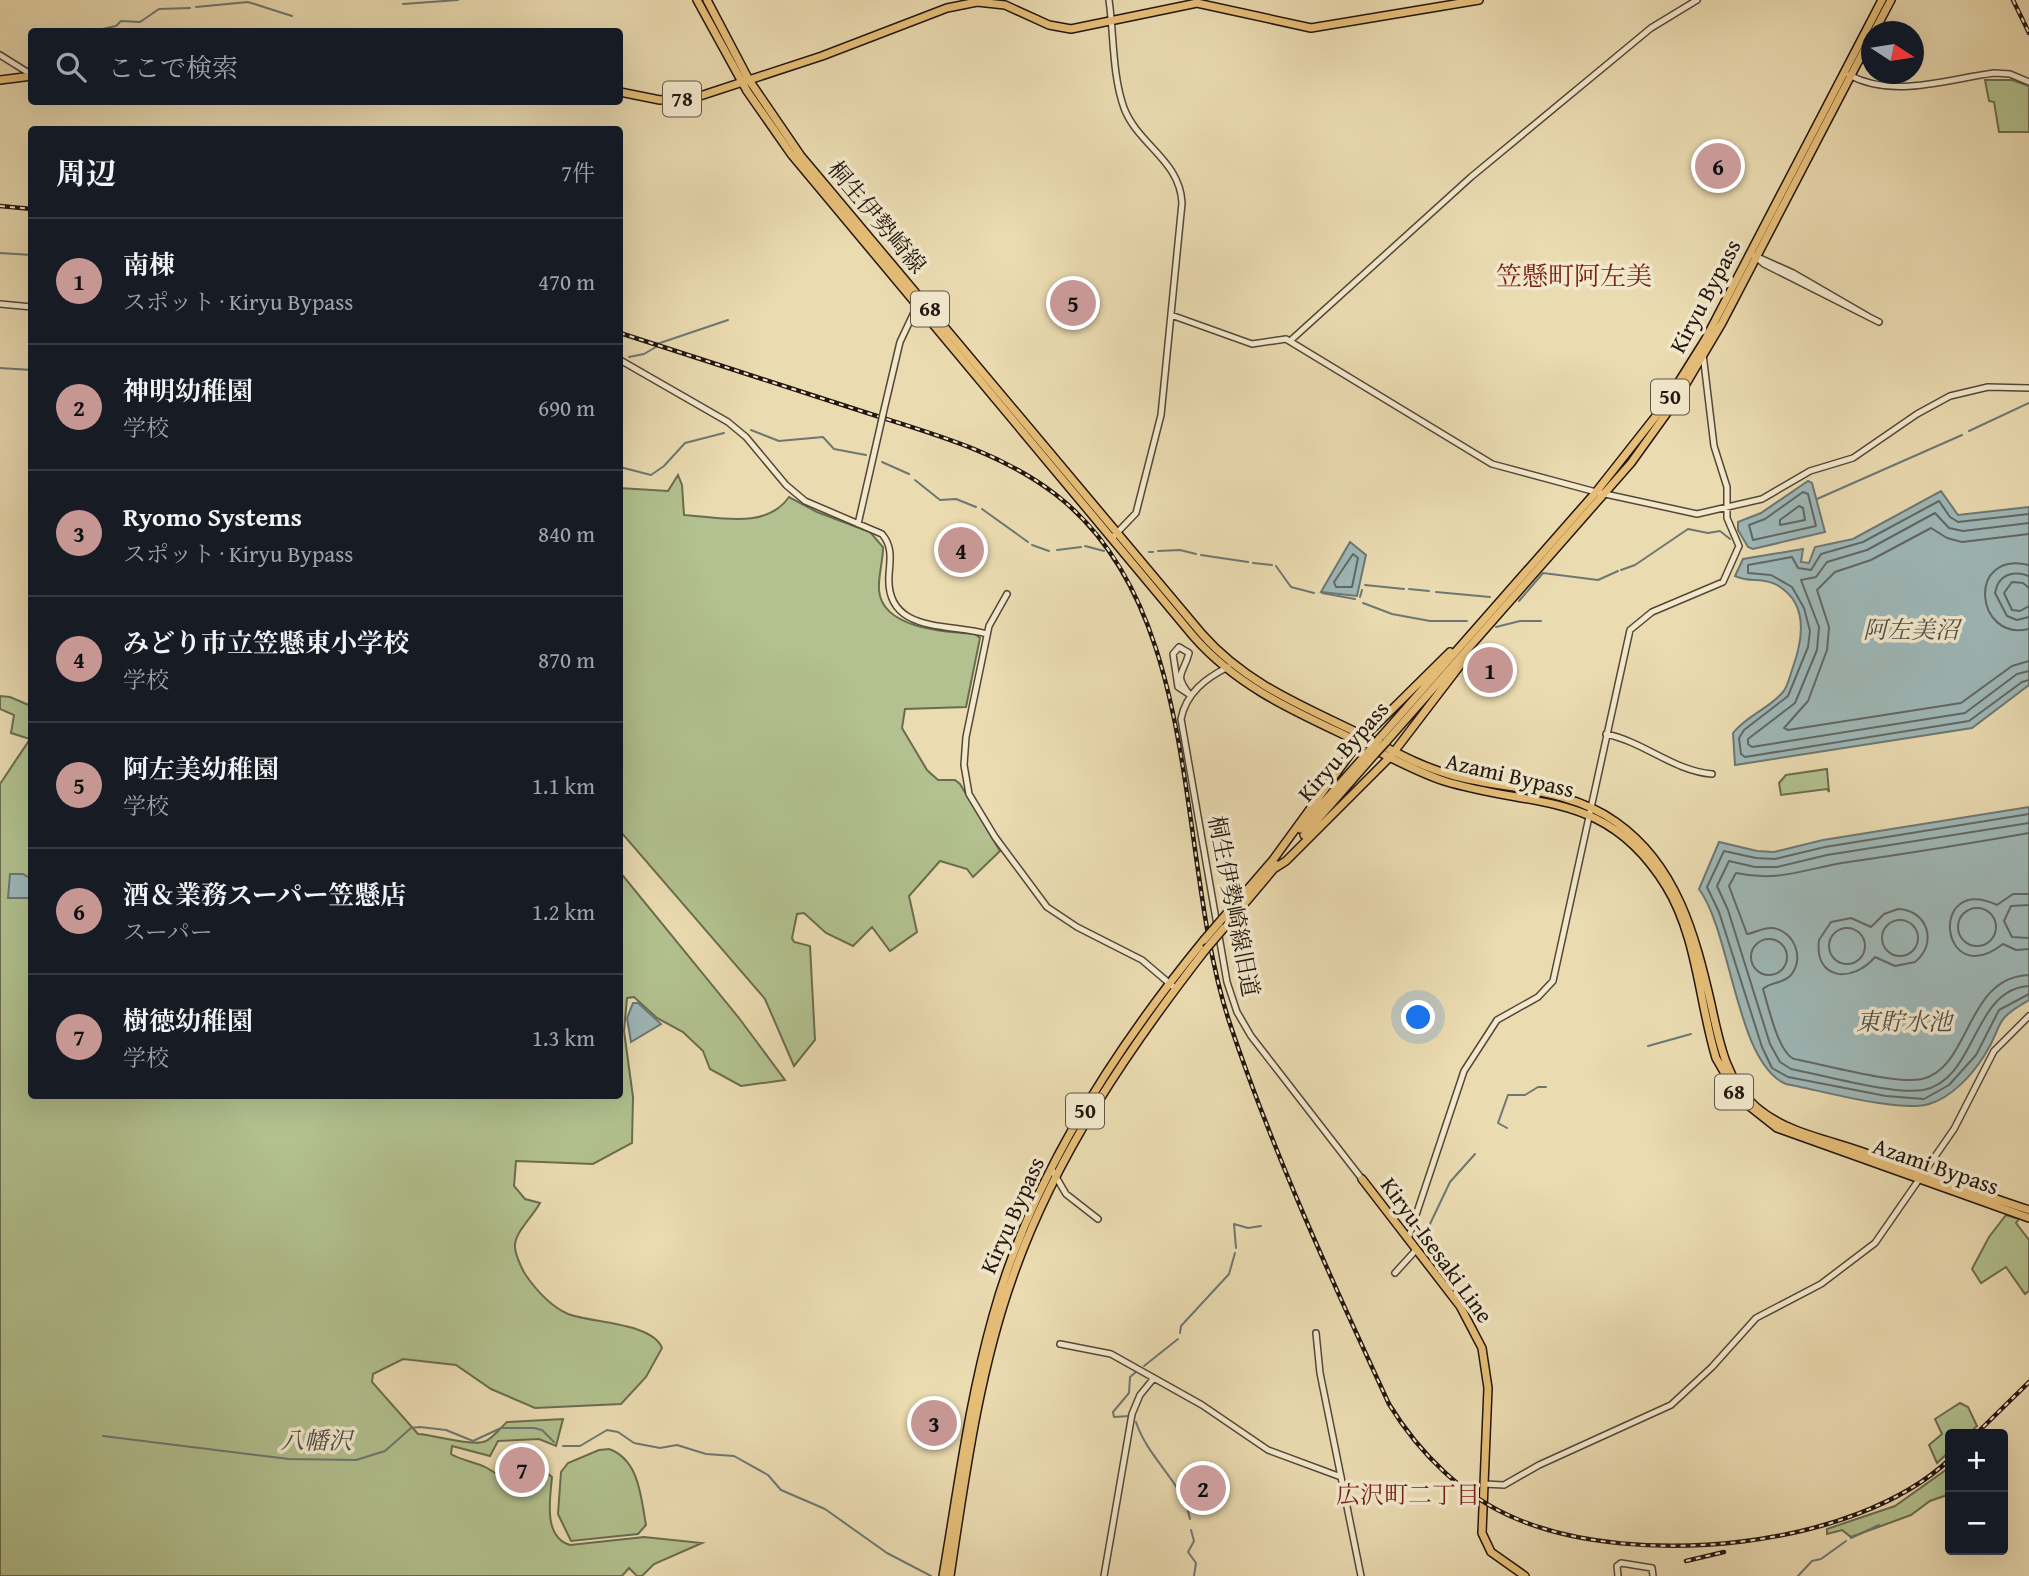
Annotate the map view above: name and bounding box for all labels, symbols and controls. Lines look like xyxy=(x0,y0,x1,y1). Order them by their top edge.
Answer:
north arrow xyxy=(1861,21,1924,84)
search box xyxy=(28,28,623,105)
icon: search xyxy=(52,48,90,86)
text: ここで検索 xyxy=(108,48,238,87)
road number: 78 xyxy=(663,82,701,116)
pin: 6 xyxy=(1695,140,1741,192)
text: 周辺 xyxy=(56,151,116,195)
street label: 桐生伊勢崎線 xyxy=(820,153,934,280)
text: 7件 xyxy=(561,156,595,189)
street label: Kiryu Bypass xyxy=(1661,233,1748,358)
text: 南棟 xyxy=(123,245,175,284)
district label: 笠懸町阿左美 xyxy=(1496,256,1652,295)
text: 1 xyxy=(73,265,85,298)
text: 470 m xyxy=(538,265,595,298)
pin: 5 xyxy=(1050,277,1096,329)
text: スポット · Kiryu Bypass xyxy=(123,285,354,318)
road number: 68 xyxy=(911,292,949,326)
text: 神明幼稚園 xyxy=(123,371,253,410)
road number: 50 xyxy=(1651,380,1689,414)
text: 2 xyxy=(73,391,85,424)
text: 690 m xyxy=(538,391,595,424)
text: 学校 xyxy=(123,411,169,444)
text: Ryomo Systems xyxy=(123,497,302,536)
text: 3 xyxy=(73,517,85,550)
text: 840 m xyxy=(538,517,595,550)
pin: 4 xyxy=(938,524,984,576)
text: スポット · Kiryu Bypass xyxy=(123,537,354,570)
water label: 阿左美沼 xyxy=(1863,612,1963,647)
text: みどり市立笠懸東小学校 xyxy=(123,623,409,662)
text: 4 xyxy=(73,643,85,676)
text: 870 m xyxy=(538,643,595,676)
pin: 1 xyxy=(1467,644,1513,696)
text: 学校 xyxy=(123,663,169,696)
street label: Kiryu Bypass xyxy=(1289,693,1396,808)
street label: Azami Bypass xyxy=(1442,744,1578,805)
text: 阿左美幼稚園 xyxy=(123,749,279,788)
text: 5 xyxy=(73,769,85,802)
text: 1.1 km xyxy=(532,769,595,802)
text: 学校 xyxy=(123,789,169,822)
street label: 桐生伊勢崎線旧道 xyxy=(1201,812,1268,999)
text: 酒＆業務スーパー笠懸店 xyxy=(123,875,406,914)
text: 6 xyxy=(73,895,85,928)
text: 1.2 km xyxy=(532,895,595,928)
text: スーパー xyxy=(123,915,213,948)
your location xyxy=(1401,1000,1435,1034)
text: 樹徳幼稚園 xyxy=(123,1001,253,1040)
water label: 東貯水池 xyxy=(1856,1004,1955,1039)
text: 7 xyxy=(73,1021,85,1054)
text: 1.3 km xyxy=(532,1021,595,1054)
text: 学校 xyxy=(123,1041,169,1074)
road number: 68 xyxy=(1715,1074,1753,1110)
road number: 50 xyxy=(1066,1094,1104,1128)
street label: Azami Bypass xyxy=(1869,1129,2004,1202)
street label: Kiryu Bypass xyxy=(971,1151,1052,1278)
street label: Kiryu-Isesaki Line xyxy=(1373,1170,1502,1329)
pin: 3 xyxy=(911,1397,957,1449)
water label: 八幡沢 xyxy=(280,1423,355,1458)
map controls xyxy=(1945,1429,2008,1555)
button: + xyxy=(1945,1429,2008,1492)
pin: 7 xyxy=(499,1444,545,1496)
pin: 2 xyxy=(1180,1462,1226,1514)
district label: 広沢町二丁目 xyxy=(1336,1477,1480,1512)
button: − xyxy=(1945,1492,2008,1555)

